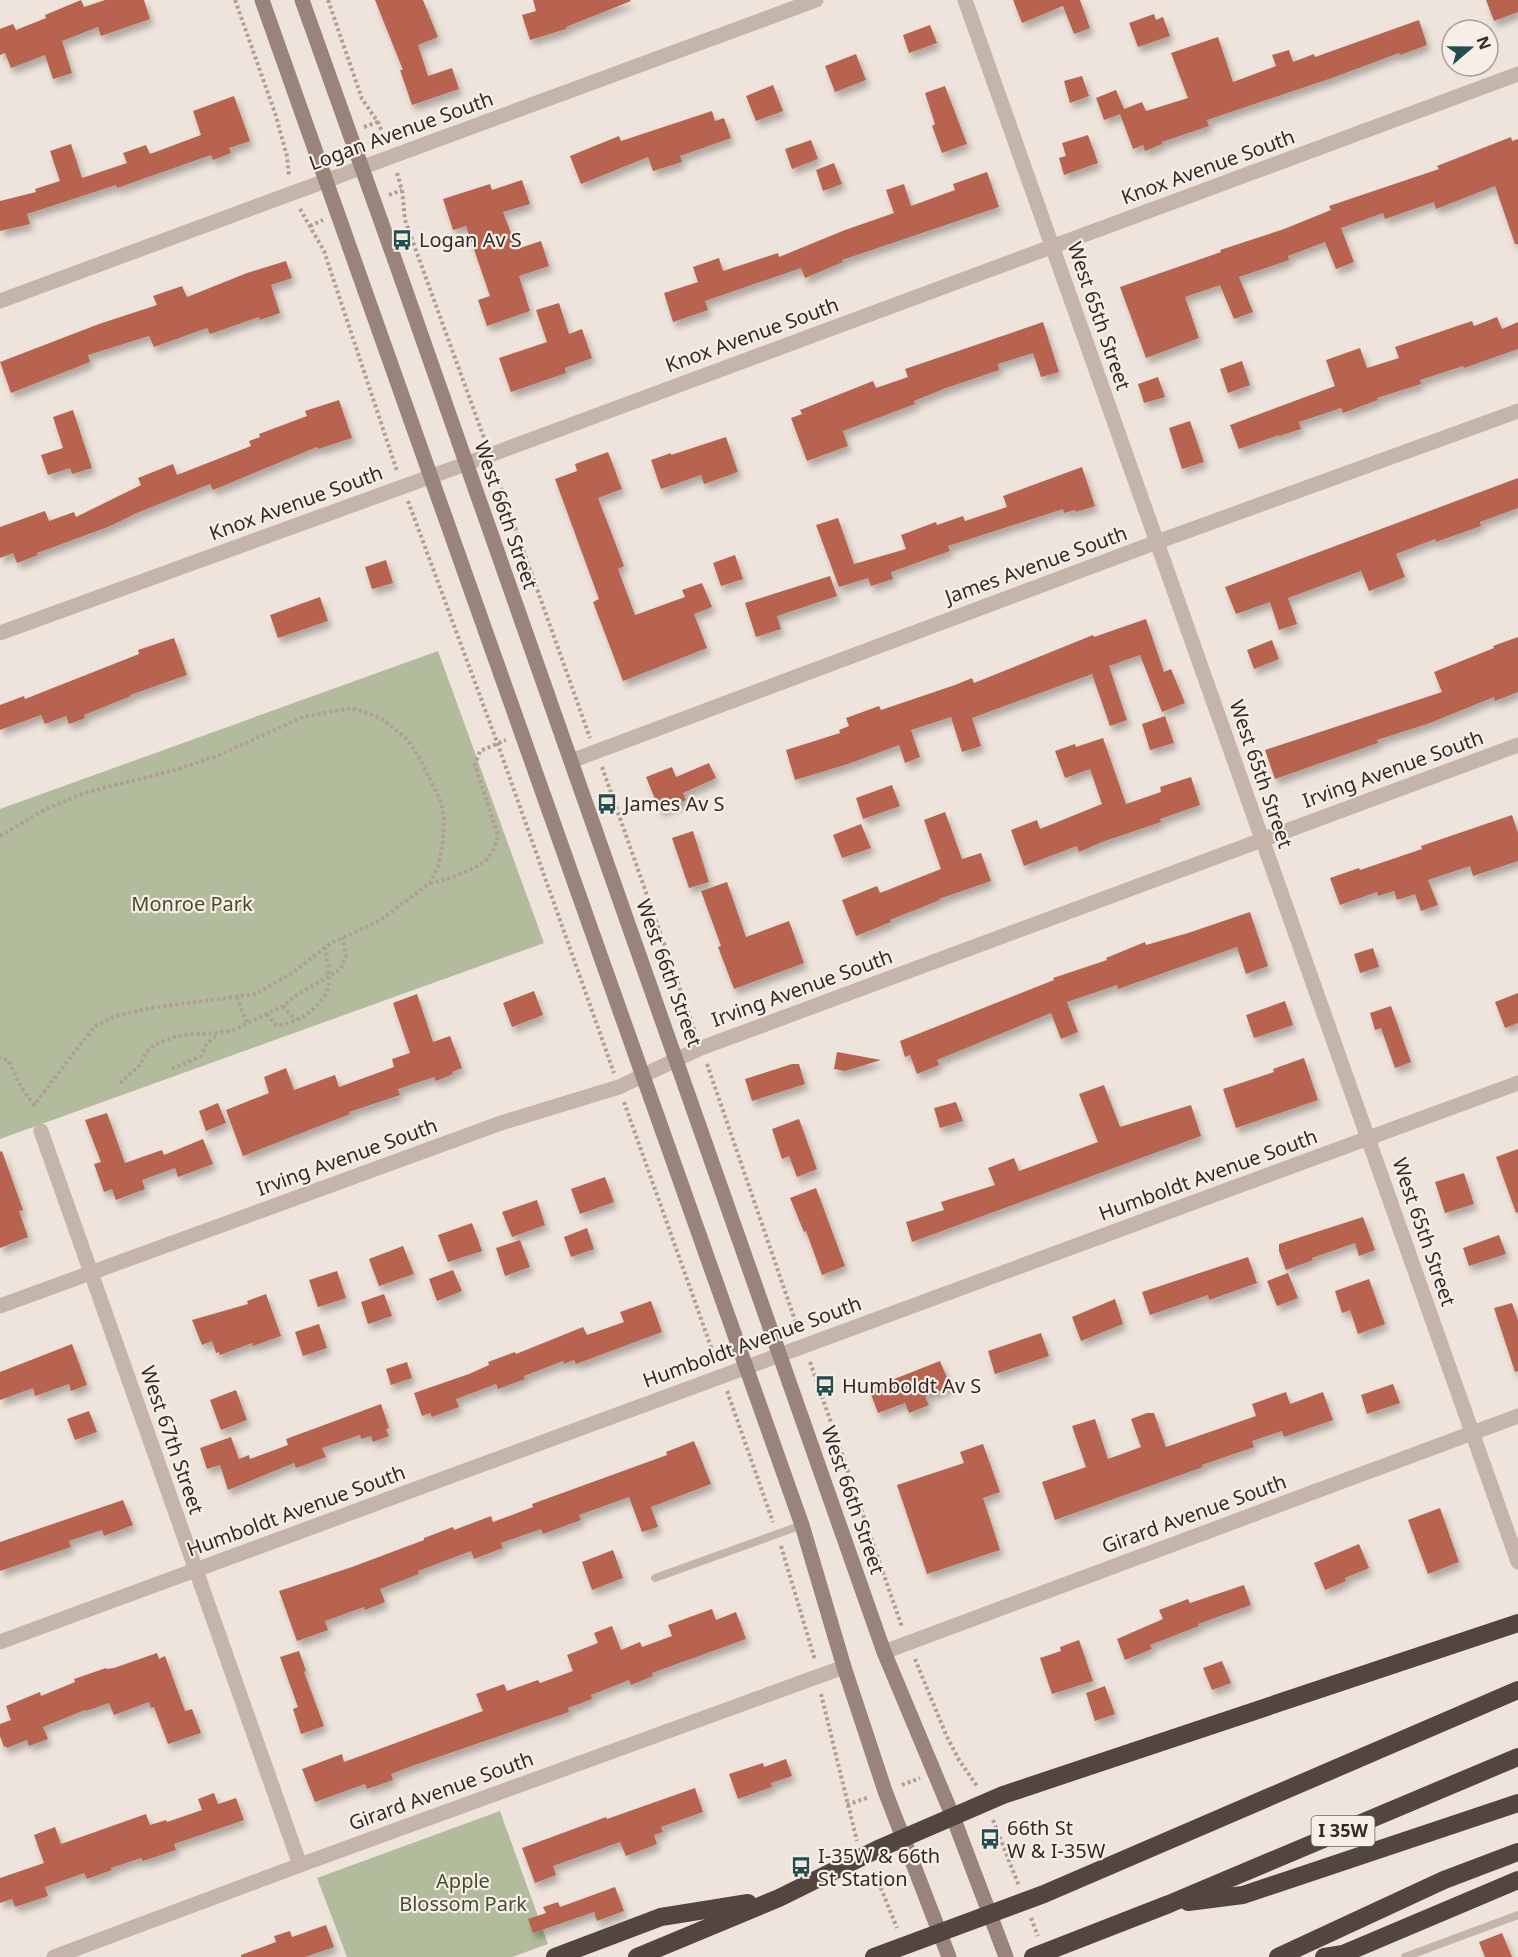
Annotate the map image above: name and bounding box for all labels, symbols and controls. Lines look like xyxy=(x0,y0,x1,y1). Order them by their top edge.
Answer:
north arrow xyxy=(1440,18,1500,78)
text: N xyxy=(1472,33,1497,53)
street label: Logan Avenue South xyxy=(305,85,497,176)
street label: Knox Avenue South xyxy=(1117,123,1298,210)
place label: Logan Av S xyxy=(419,226,522,253)
bus stop icon: Logan Av S xyxy=(390,228,414,252)
street label: West 65th Street xyxy=(1061,238,1137,394)
street label: Knox Avenue South xyxy=(661,291,842,378)
street label: West 66th Street xyxy=(468,437,544,593)
street label: Knox Avenue South xyxy=(205,459,386,546)
street label: James Avenue South xyxy=(939,519,1131,611)
street label: West 65th Street xyxy=(1223,696,1299,852)
street label: Irving Avenue South xyxy=(1299,723,1487,814)
place label: James Av S xyxy=(622,790,725,817)
bus stop icon: James Av S xyxy=(595,792,619,816)
park label: Monroe Park xyxy=(131,890,253,917)
street label: West 66th Street xyxy=(630,895,709,1050)
street label: Irving Avenue South xyxy=(708,942,896,1033)
street label: Irving Avenue South xyxy=(253,1111,441,1202)
street label: Humboldt Avenue South xyxy=(1095,1122,1321,1227)
street label: West 65th Street xyxy=(1386,1154,1462,1310)
street label: Humboldt Avenue South xyxy=(639,1289,865,1394)
street label: West 67th Street xyxy=(134,1362,210,1518)
place label: Humboldt Av S xyxy=(842,1372,981,1399)
bus stop icon: Humboldt Av S xyxy=(813,1374,837,1398)
street label: West 66th Street xyxy=(815,1422,891,1578)
street label: Humboldt Avenue South xyxy=(183,1458,409,1563)
street label: Girard Avenue South xyxy=(1098,1468,1290,1559)
street label: Girard Avenue South xyxy=(345,1745,537,1836)
place label: 66th St W & I-35W xyxy=(1007,1814,1106,1864)
road number: I 35W xyxy=(1312,1816,1374,1846)
bus stop icon: 66th St W & I-35W xyxy=(978,1827,1002,1851)
place label: I-35W & 66th St Station xyxy=(818,1842,940,1892)
bus stop icon: I-35W & 66th St Station xyxy=(789,1855,813,1879)
park label: Apple Blossom Park xyxy=(399,1867,527,1917)

